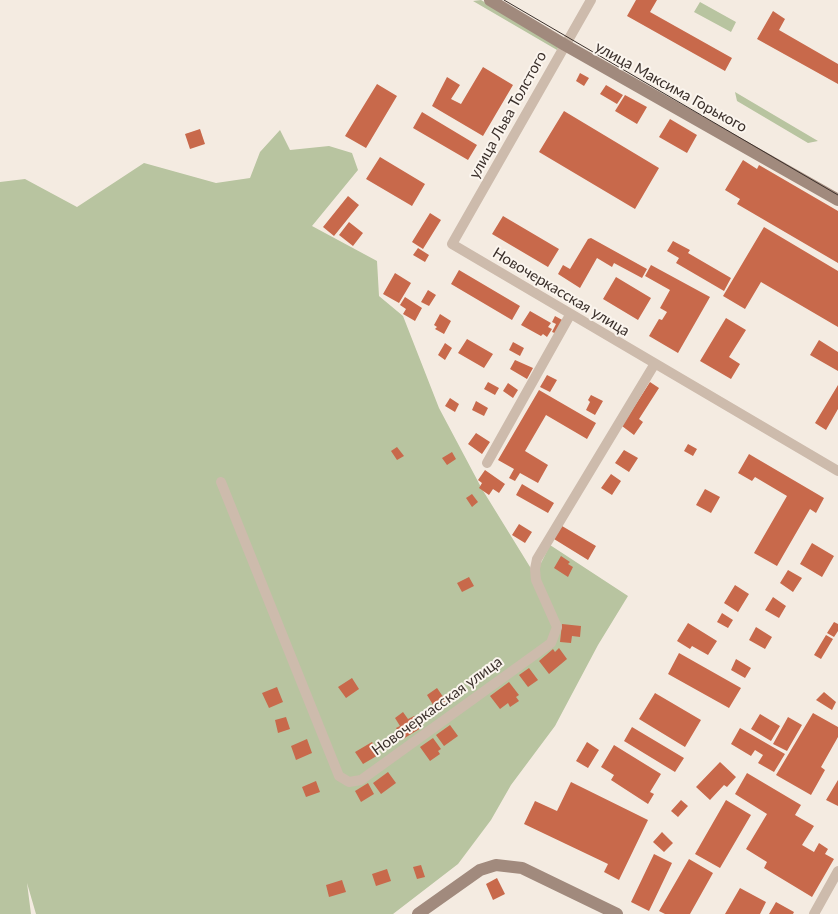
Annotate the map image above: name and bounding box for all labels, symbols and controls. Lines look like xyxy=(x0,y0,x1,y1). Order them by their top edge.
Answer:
street label: улица Максима Горького xyxy=(592,38,750,136)
street label: улица Льва Толстого xyxy=(465,48,551,182)
street label: Новочеркасская улица xyxy=(489,244,633,340)
street label: Новочеркасская улица xyxy=(368,653,506,759)

